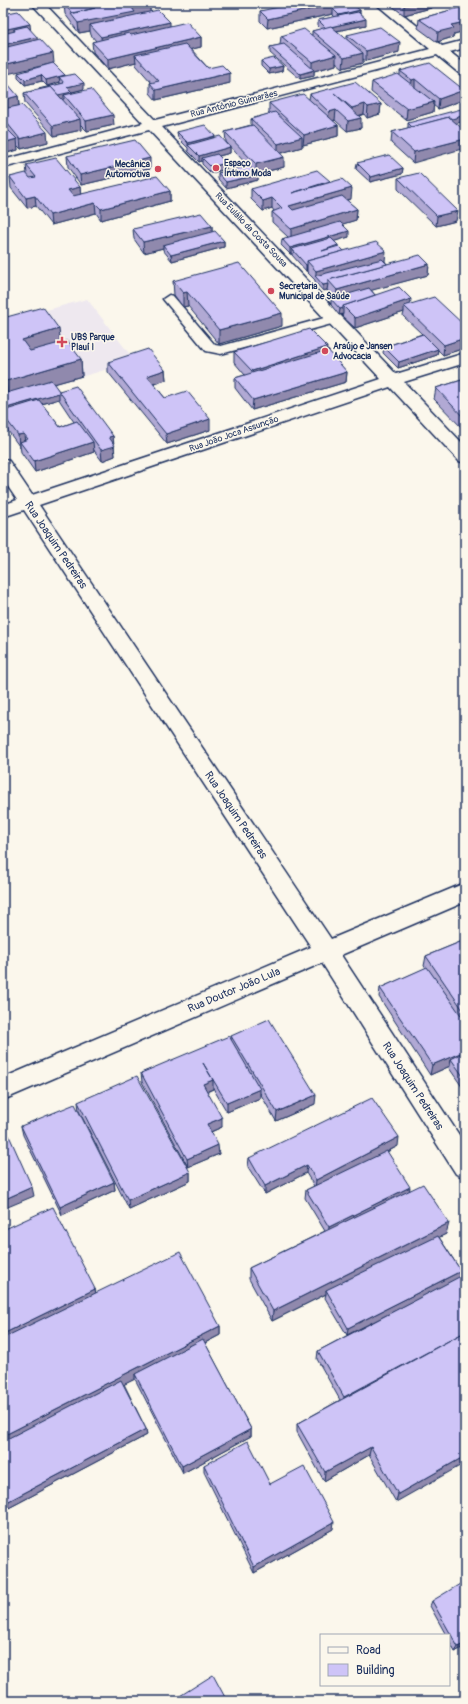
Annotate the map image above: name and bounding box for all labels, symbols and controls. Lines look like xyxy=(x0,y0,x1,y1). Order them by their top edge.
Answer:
street label: Rua Antônio Guimarães xyxy=(189,88,279,120)
place label: Espaço Íntimo Moda xyxy=(224,158,272,179)
place label: Mecânica Automotiva xyxy=(105,159,151,180)
marker: Espaço Íntimo Moda xyxy=(211,163,221,173)
marker: Mecânica Automotiva xyxy=(153,164,163,174)
street label: Rua Eulálio da Costa Sousa xyxy=(212,190,290,270)
place label: Secretaria Municipal de Saúde xyxy=(279,281,350,302)
marker: Secretaria Municipal de Saúde xyxy=(266,286,276,296)
place label: UBS Parque PIauí I xyxy=(71,332,115,353)
marker: UBS Parque PIauí I xyxy=(56,336,68,348)
place label: Araújo e Jansen Advocacia xyxy=(333,341,393,362)
marker: Araújo e Jansen Advocacia xyxy=(320,346,330,356)
street label: Rua João Joca Assunção xyxy=(188,413,280,454)
street label: Rua Joaquim Pedreiras xyxy=(22,499,90,591)
street label: Rua Joaquim Pedreiras xyxy=(202,769,270,861)
street label: Rua Doutor João Lula xyxy=(186,965,282,1015)
street label: Rua Joaquim Pedreiras xyxy=(380,1040,446,1132)
legend xyxy=(320,1634,450,1686)
text: Road xyxy=(356,1643,381,1658)
text: Building xyxy=(356,1663,395,1678)

